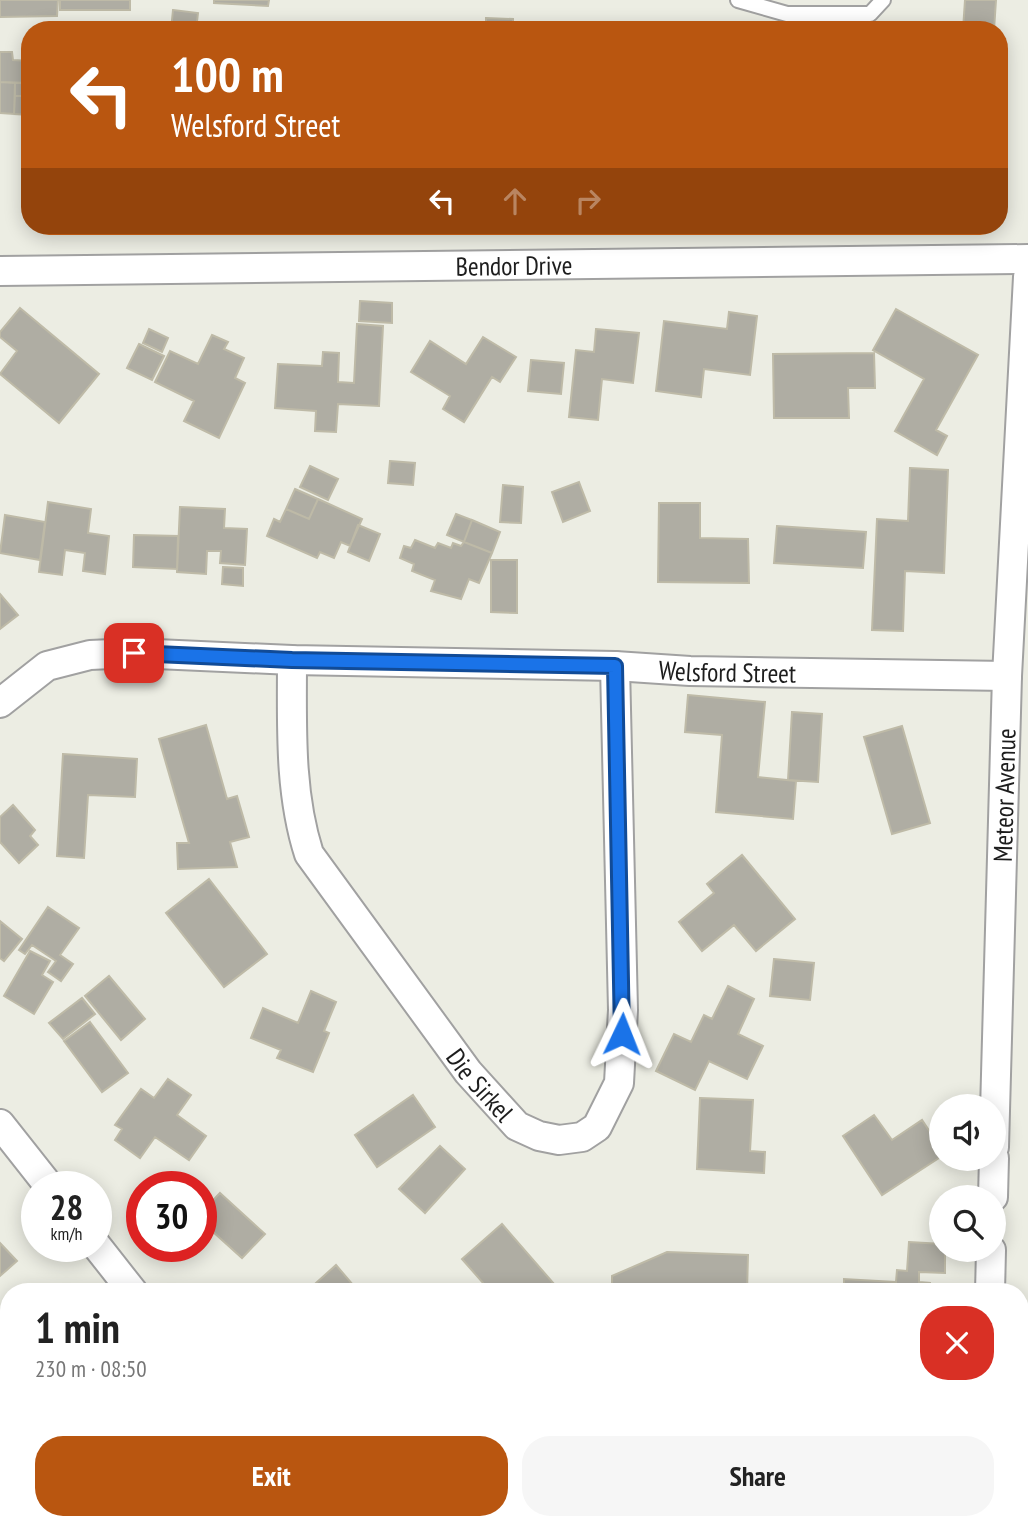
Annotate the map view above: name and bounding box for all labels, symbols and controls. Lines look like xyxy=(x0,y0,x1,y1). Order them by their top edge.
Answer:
text: 100 m xyxy=(171,42,284,106)
icon: left xyxy=(56,49,147,140)
text: Welsford Street xyxy=(171,104,340,146)
icon: left xyxy=(423,182,461,220)
icon: ahead xyxy=(496,182,534,220)
icon: right xyxy=(569,182,607,220)
street label: Bendor Drive xyxy=(455,248,573,282)
pin xyxy=(104,623,164,683)
icon: arrive xyxy=(115,634,153,672)
street label: Welsford Street xyxy=(658,652,796,689)
street label: Meteor Avenue xyxy=(985,728,1022,862)
position arrow xyxy=(585,997,659,1071)
street label: Die Sirkel xyxy=(440,1042,521,1128)
map controls xyxy=(929,1094,1006,1262)
button: sound xyxy=(929,1094,1006,1171)
speed limit sign: 30 xyxy=(126,1171,217,1262)
text: 28 xyxy=(50,1184,83,1230)
button: search xyxy=(929,1185,1006,1262)
text: km/h xyxy=(51,1222,82,1245)
text: 1 min xyxy=(35,1300,120,1355)
button: close xyxy=(920,1306,994,1380)
text: 230 m · 08:50 xyxy=(35,1354,147,1383)
button: Exit xyxy=(35,1436,508,1516)
button: Share xyxy=(522,1436,994,1516)

